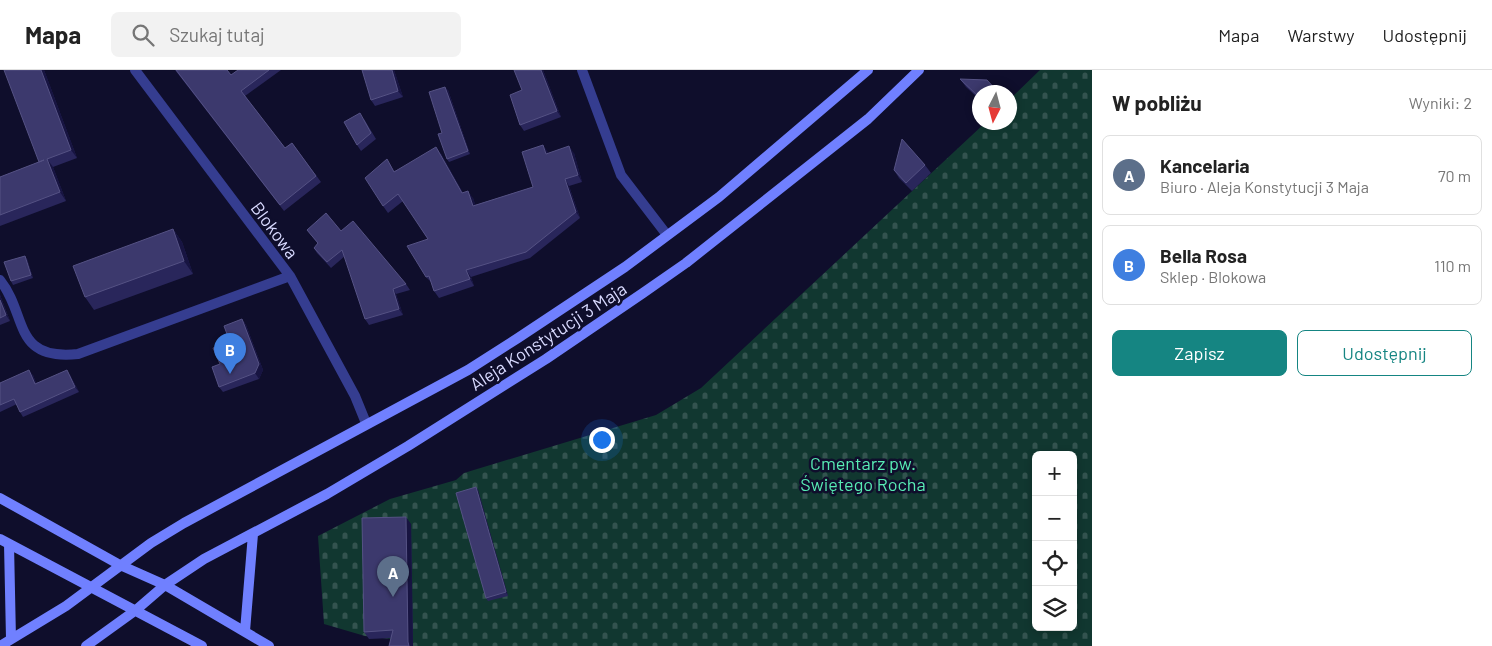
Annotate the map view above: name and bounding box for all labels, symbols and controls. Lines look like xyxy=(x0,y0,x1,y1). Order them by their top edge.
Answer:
search box xyxy=(111,12,461,57)
text: Mapa xyxy=(25,20,81,49)
icon: search xyxy=(129,21,157,49)
text: Szukaj tutaj xyxy=(169,23,265,46)
text: Mapa xyxy=(1218,24,1259,46)
text: Warstwy xyxy=(1287,24,1355,46)
text: Udostępnij xyxy=(1383,24,1467,46)
north arrow xyxy=(972,85,1017,130)
text: W pobliżu xyxy=(1112,90,1202,115)
text: Wyniki: 2 xyxy=(1409,93,1472,112)
text: Kancelaria xyxy=(1160,154,1250,177)
text: A xyxy=(1124,166,1134,185)
text: 70 m xyxy=(1438,166,1471,185)
text: Biuro · Aleja Konstytucji 3 Maja xyxy=(1160,177,1369,196)
street label: Blokowa xyxy=(247,197,303,263)
text: Bella Rosa xyxy=(1160,244,1247,267)
text: B xyxy=(1124,256,1134,275)
text: 110 m xyxy=(1434,256,1471,275)
text: Sklep · Blokowa xyxy=(1160,267,1266,286)
street label: Aleja Konstytucji 3 Maja xyxy=(466,277,630,395)
button: Zapisz xyxy=(1112,330,1287,376)
button: Udostępnij xyxy=(1297,330,1472,376)
pin: B xyxy=(214,333,246,374)
your location xyxy=(589,427,615,453)
map controls xyxy=(1032,451,1077,631)
button: + xyxy=(1032,451,1077,496)
park label: Cmentarz pw. Świętego Rocha xyxy=(800,452,926,495)
button: − xyxy=(1032,496,1077,541)
button: locate xyxy=(1032,541,1077,586)
pin: A xyxy=(377,556,409,597)
button: layers xyxy=(1032,586,1077,631)

